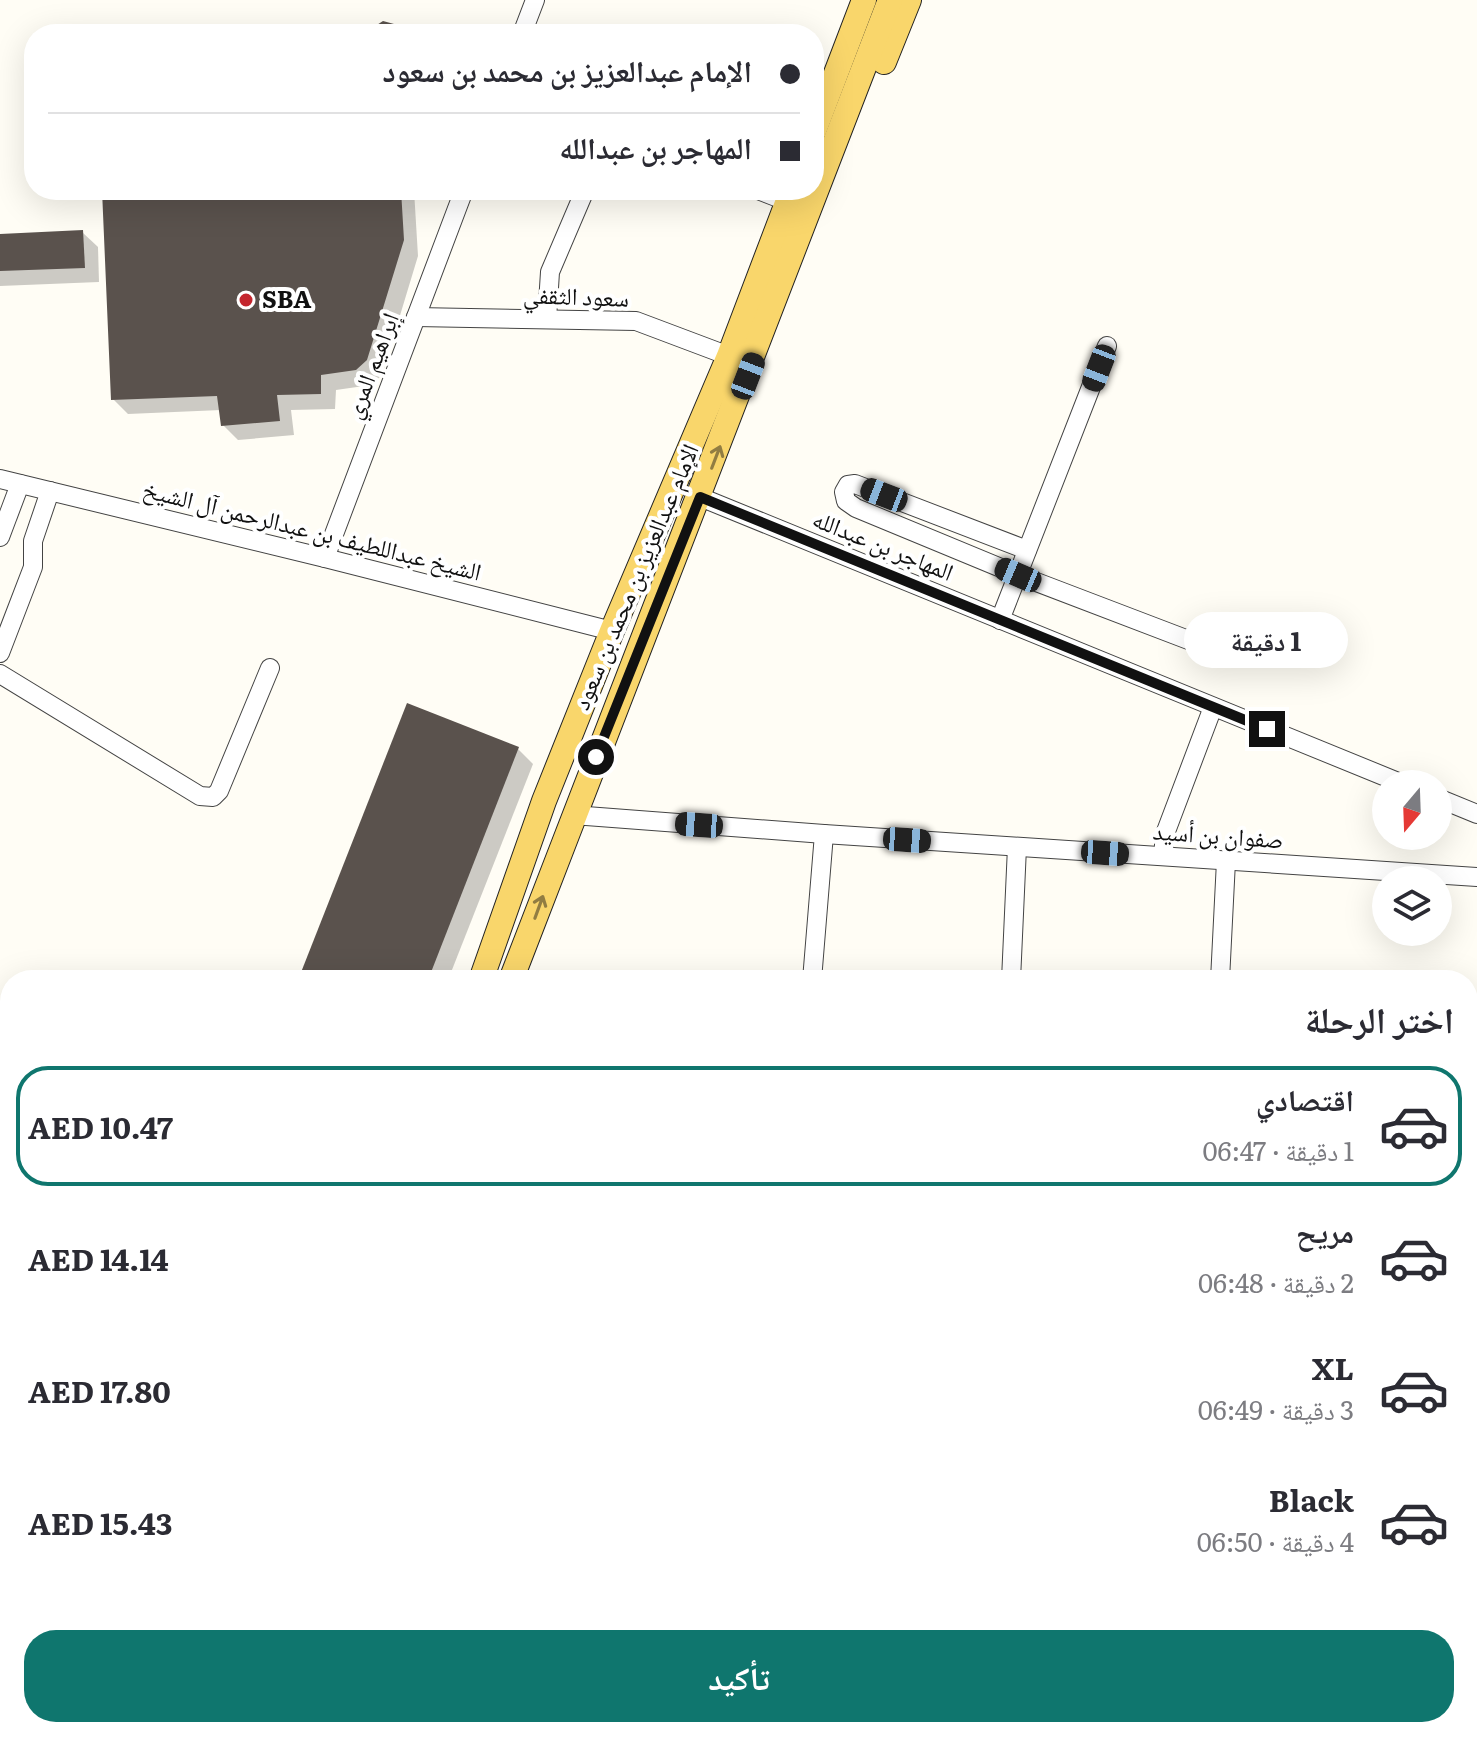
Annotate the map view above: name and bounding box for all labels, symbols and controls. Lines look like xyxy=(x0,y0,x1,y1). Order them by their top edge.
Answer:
text: الإمام عبدالعزيز بن محمد بن سعود xyxy=(383,47,752,91)
text: المهاجر بن عبدالله xyxy=(559,124,752,168)
street label: سعود الثقفي xyxy=(522,275,630,318)
place label: SBA xyxy=(262,280,311,315)
marker: SBA xyxy=(237,291,255,309)
street label: إبراهيم المري xyxy=(333,307,410,425)
car xyxy=(1079,341,1119,395)
car xyxy=(728,349,768,403)
street label: الإمام عبدالعزيز بن محمد بن سعود xyxy=(562,437,707,715)
one-way arrow xyxy=(710,445,724,470)
street label: الشيخ عبداللطيف بن عبدالرحمن آل الشيخ xyxy=(140,469,486,588)
car xyxy=(857,475,911,515)
street label: المهاجر بن عبدالله xyxy=(808,500,960,588)
car xyxy=(991,555,1045,595)
callout: 1 دقيقة xyxy=(1185,613,1349,669)
text: 1 دقيقة xyxy=(1231,620,1301,659)
route end xyxy=(1249,711,1285,747)
route start xyxy=(578,739,614,775)
north arrow xyxy=(1372,770,1452,850)
map controls xyxy=(1372,770,1452,946)
car xyxy=(674,811,724,839)
street label: صفوان بن أسيد xyxy=(1152,811,1285,856)
car xyxy=(882,826,932,854)
car xyxy=(1080,839,1130,867)
button: layers xyxy=(1372,866,1452,946)
one-way arrow xyxy=(533,895,547,920)
text: اختر الرحلة xyxy=(1305,991,1454,1044)
text: اقتصادي xyxy=(1256,1076,1354,1120)
icon: car xyxy=(1378,1090,1450,1162)
text: AED 10.47 xyxy=(28,1104,173,1148)
text: 1 دقيقة · 06:47 xyxy=(1203,1130,1354,1169)
text: مريح xyxy=(1296,1208,1354,1252)
icon: car xyxy=(1378,1222,1450,1294)
text: AED 14.14 xyxy=(28,1236,169,1280)
text: 2 دقيقة · 06:48 xyxy=(1198,1262,1354,1301)
text: XL xyxy=(1312,1345,1354,1389)
icon: car xyxy=(1378,1354,1450,1426)
text: AED 17.80 xyxy=(28,1368,171,1412)
text: 3 دقيقة · 06:49 xyxy=(1198,1389,1354,1428)
text: Black xyxy=(1269,1477,1354,1521)
icon: car xyxy=(1378,1486,1450,1558)
text: AED 15.43 xyxy=(28,1500,173,1544)
text: 4 دقيقة · 06:50 xyxy=(1197,1521,1354,1560)
button: تأكيد xyxy=(24,1630,1454,1722)

